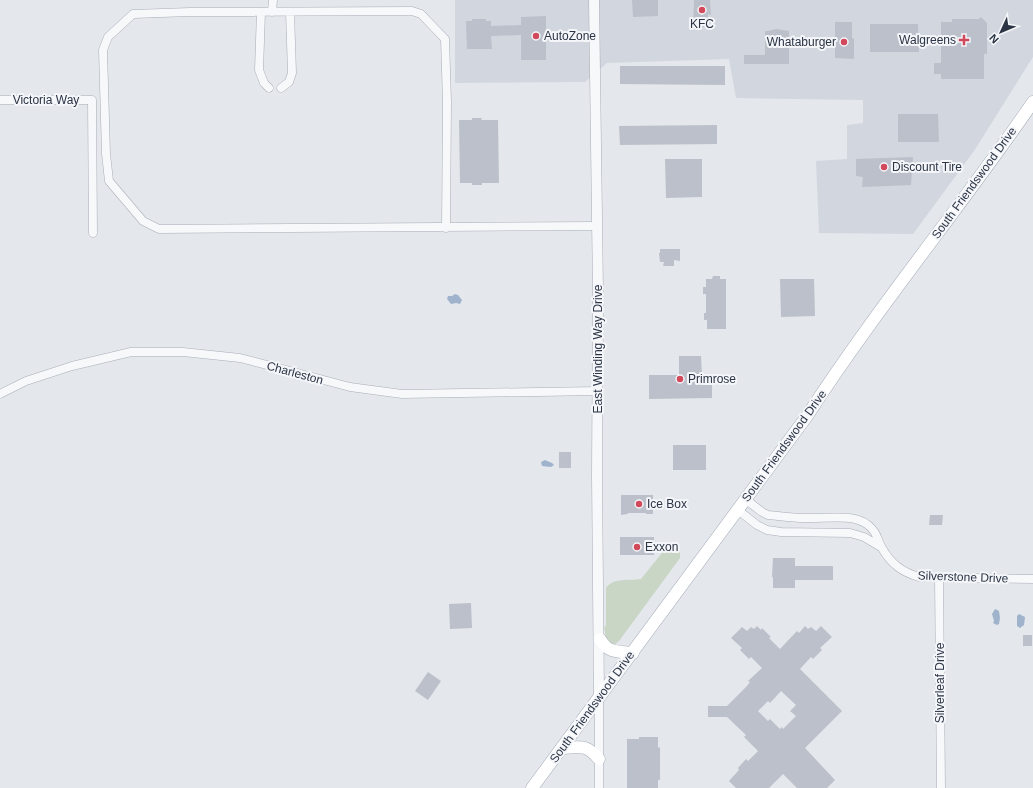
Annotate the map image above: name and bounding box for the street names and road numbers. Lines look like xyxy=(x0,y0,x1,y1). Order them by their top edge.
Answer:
street label: Victoria Way xyxy=(13,93,79,107)
street label: South Friendswood Drive xyxy=(929,124,1019,242)
street label: East Winding Way Drive xyxy=(591,284,605,413)
street label: Charleston xyxy=(265,359,325,387)
street label: South Friendswood Drive xyxy=(739,387,829,505)
street label: Silverstone Drive xyxy=(917,568,1009,586)
street label: Silverleaf Drive xyxy=(933,642,947,723)
street label: South Friendswood Drive xyxy=(547,648,637,766)

